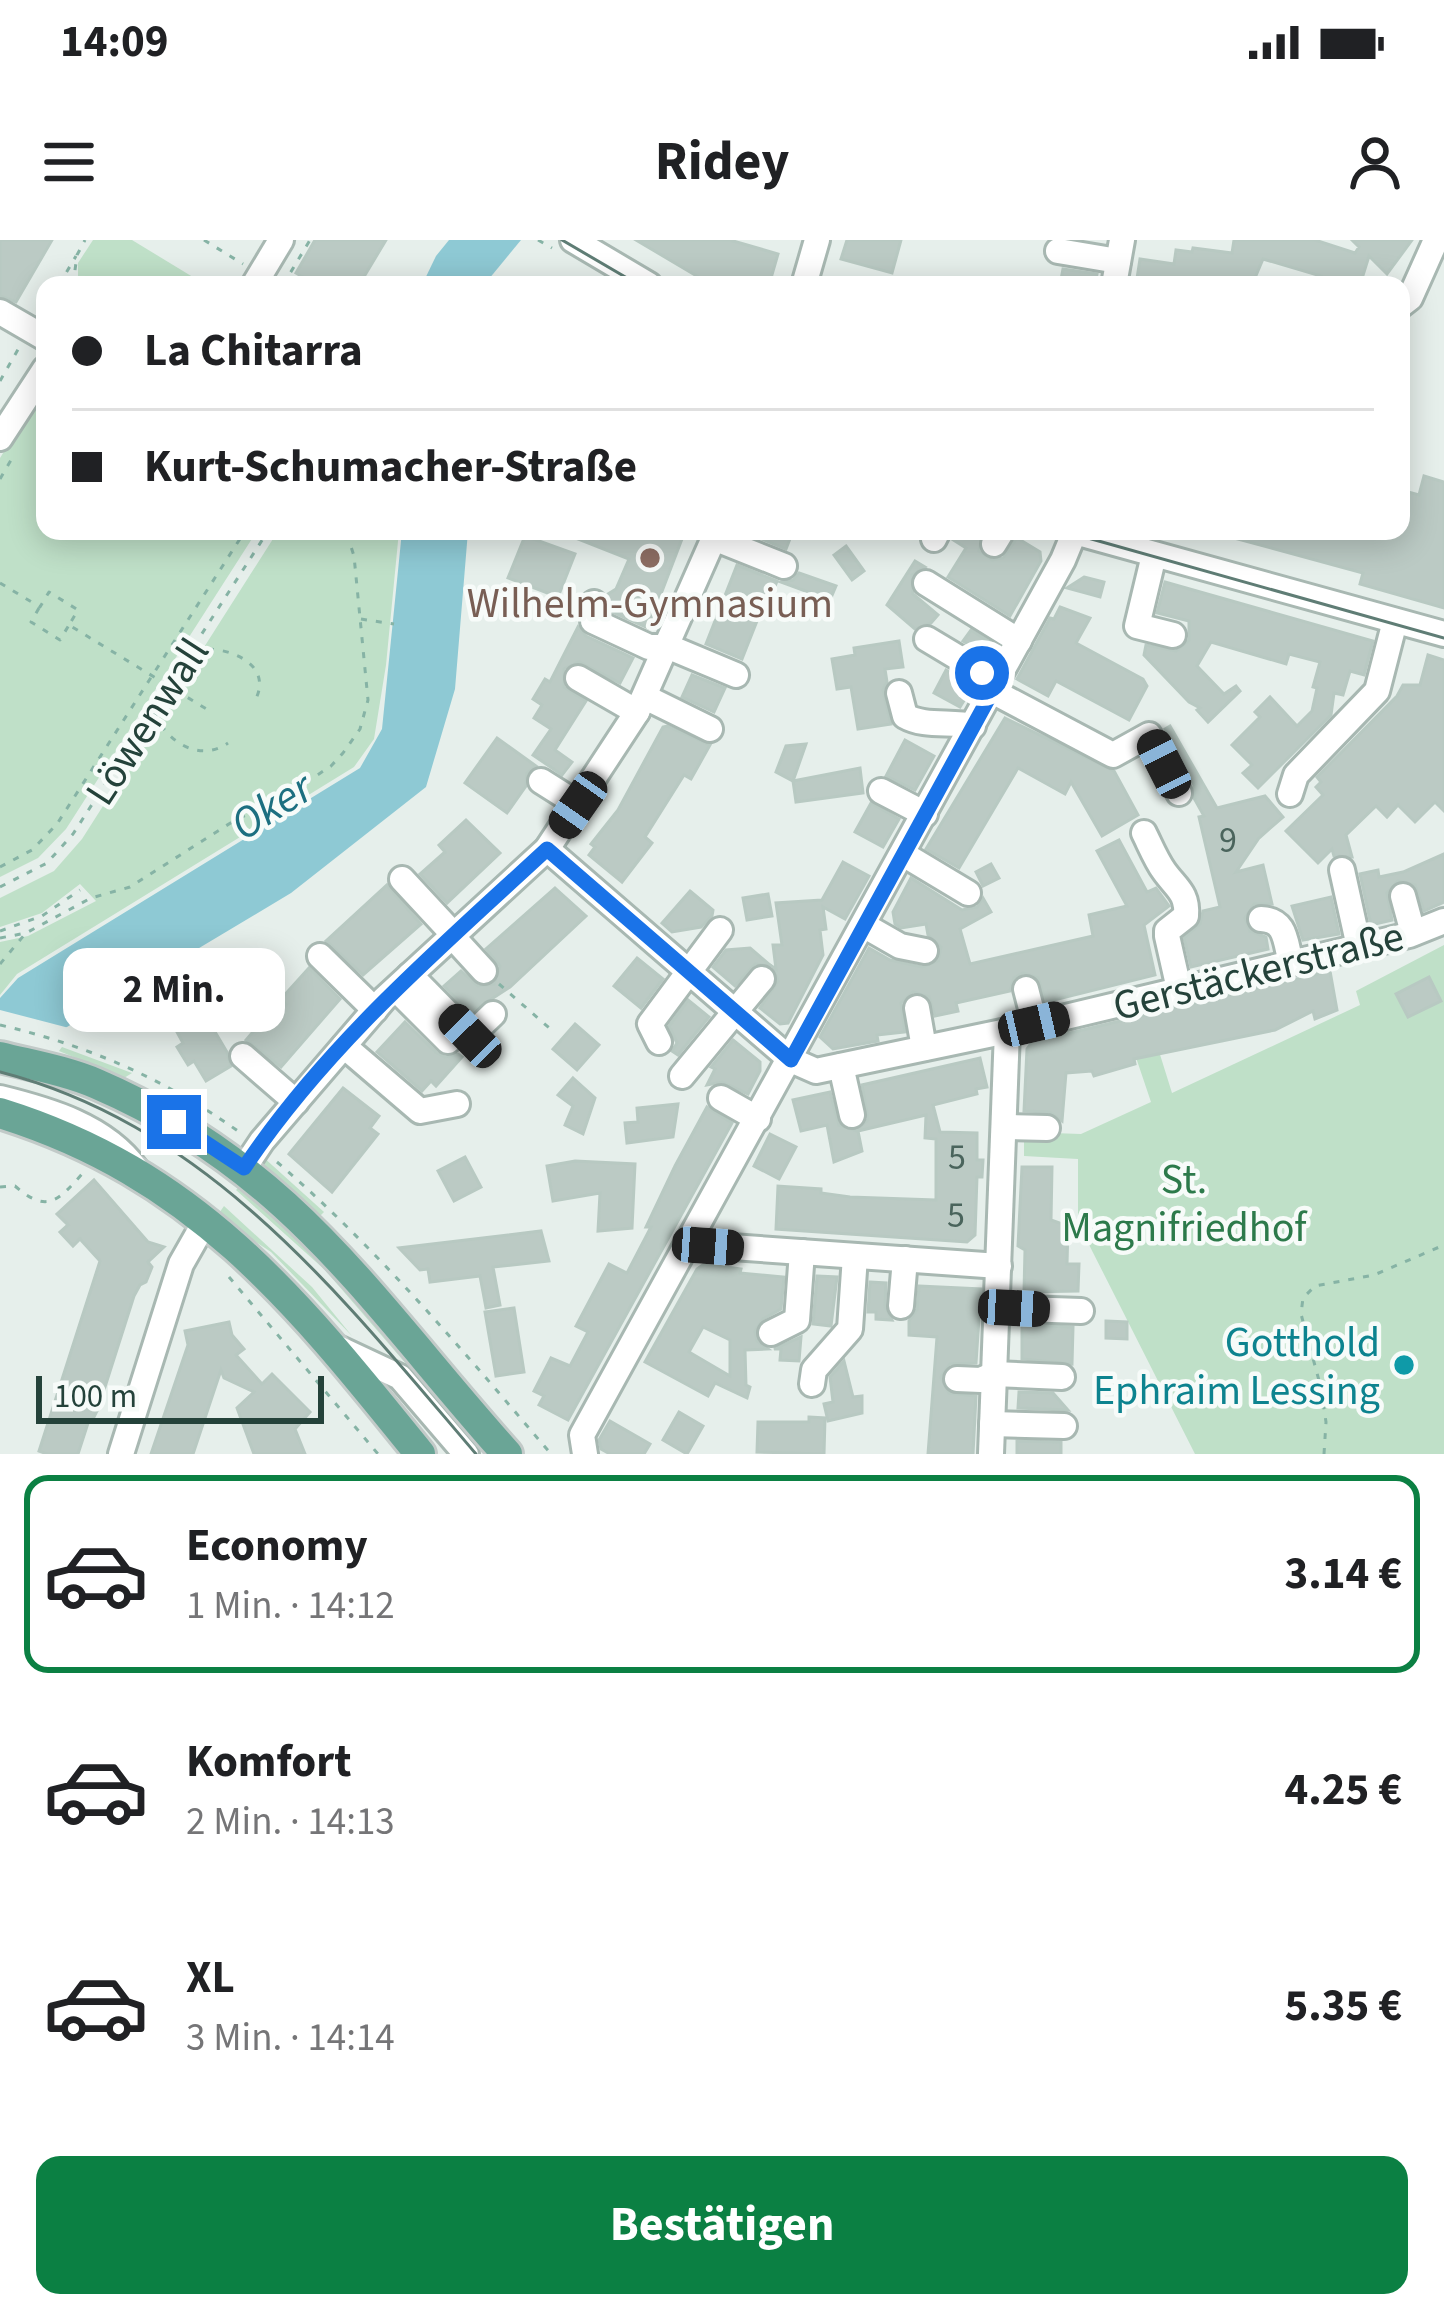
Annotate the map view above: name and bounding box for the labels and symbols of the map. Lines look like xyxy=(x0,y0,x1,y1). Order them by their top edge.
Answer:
marker: Wilhelm-Gymnasium xyxy=(637,545,663,571)
place label: Wilhelm-Gymnasium xyxy=(467,574,833,634)
street label: Löwenwall xyxy=(71,627,224,818)
route start xyxy=(955,646,1009,700)
car xyxy=(1132,724,1196,804)
water label: Oker xyxy=(219,755,328,857)
car xyxy=(543,765,613,845)
house number: 9 xyxy=(1219,815,1237,866)
street label: Gerstäckerstraße xyxy=(1107,907,1410,1037)
callout: 2 Min. xyxy=(63,948,285,1032)
car xyxy=(432,998,508,1074)
car xyxy=(995,998,1073,1050)
route end xyxy=(147,1095,201,1149)
house number: 5 xyxy=(948,1132,966,1183)
park label: St. Magnifriedhof xyxy=(1061,1150,1308,1258)
house number: 5 xyxy=(947,1190,965,1241)
car xyxy=(671,1226,745,1266)
car xyxy=(977,1288,1051,1328)
place label: Gotthold Ephraim Lessing xyxy=(1093,1313,1380,1421)
marker: Gotthold Ephraim Lessing xyxy=(1391,1352,1417,1378)
scale bar xyxy=(36,1370,324,1423)

